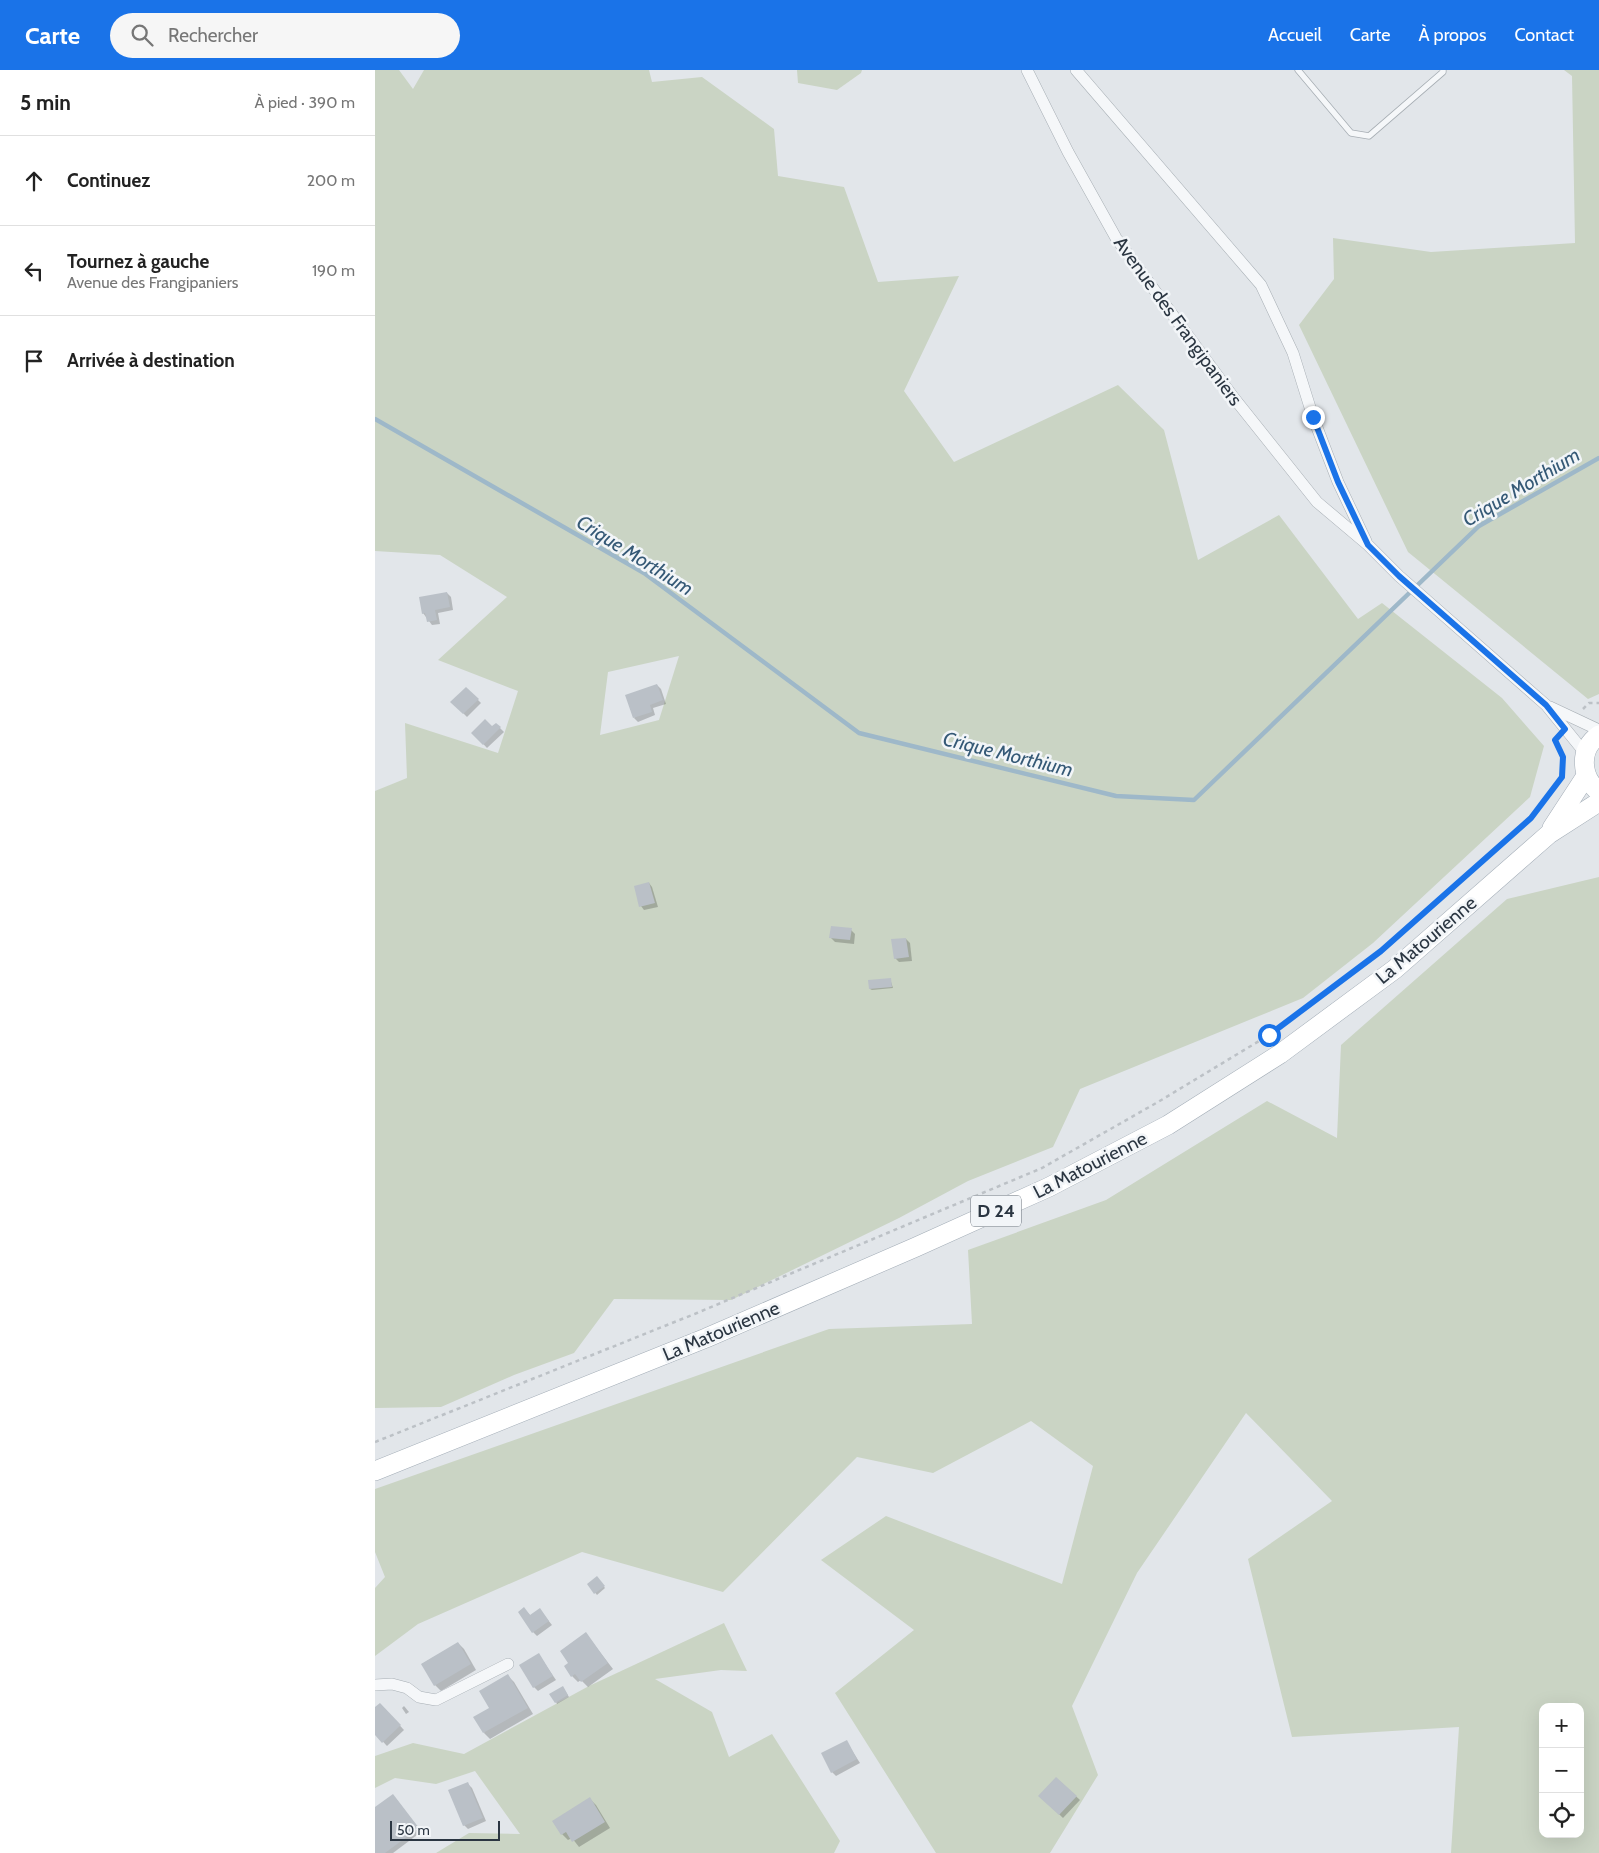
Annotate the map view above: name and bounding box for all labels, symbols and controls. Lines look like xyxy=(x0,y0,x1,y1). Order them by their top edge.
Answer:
search box xyxy=(110,13,460,58)
text: Carte xyxy=(25,21,80,50)
icon: search xyxy=(128,21,156,49)
text: Rechercher xyxy=(168,24,258,47)
text: Accueil xyxy=(1268,24,1322,46)
text: Carte xyxy=(1350,24,1390,46)
text: À propos xyxy=(1418,24,1486,46)
text: Contact xyxy=(1514,24,1574,46)
text: 5 min xyxy=(20,90,71,115)
text: À pied · 390 m xyxy=(255,93,355,112)
icon: ahead xyxy=(20,167,48,195)
text: Continuez xyxy=(67,169,150,192)
text: 200 m xyxy=(307,171,355,190)
street label: Avenue des Frangipaniers xyxy=(1109,232,1247,410)
text: Tournez à gauche xyxy=(67,250,209,273)
icon: left xyxy=(20,257,48,285)
text: 190 m xyxy=(312,261,355,280)
text: Avenue des Frangipaniers xyxy=(67,273,238,292)
icon: arrive xyxy=(20,347,48,375)
text: Arrivée à destination xyxy=(67,349,235,372)
route end xyxy=(1302,406,1325,429)
water label: Crique Morthium xyxy=(1458,443,1584,531)
water label: Crique Morthium xyxy=(572,510,698,600)
water label: Crique Morthium xyxy=(941,726,1075,782)
street label: La Matourienne xyxy=(1371,891,1481,989)
route start xyxy=(1258,1024,1281,1047)
street label: La Matourienne xyxy=(1029,1126,1151,1204)
road number: D 24 xyxy=(971,1196,1021,1226)
street label: La Matourienne xyxy=(659,1296,783,1366)
map controls xyxy=(1539,1703,1584,1838)
button: + xyxy=(1539,1703,1584,1748)
button: − xyxy=(1539,1748,1584,1793)
button: locate xyxy=(1539,1793,1584,1838)
scale bar xyxy=(390,1818,500,1841)
text: 50 m xyxy=(397,1821,430,1839)

